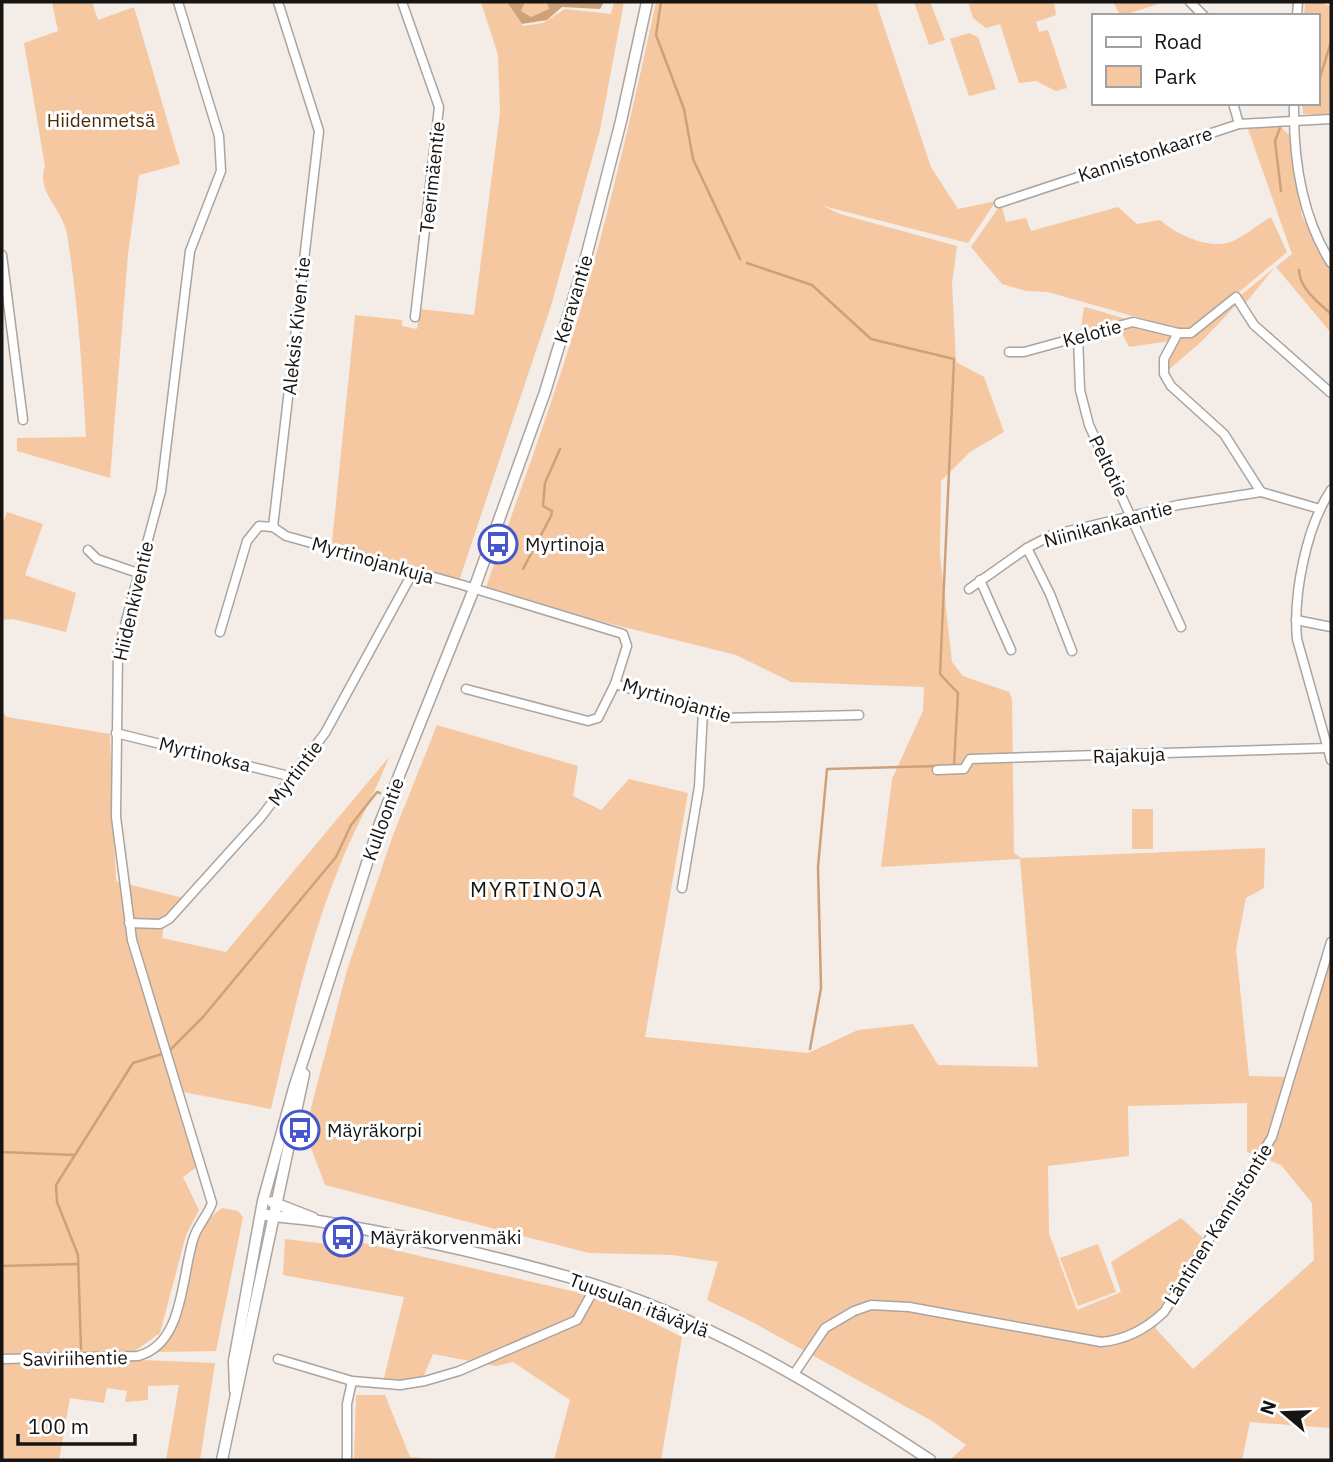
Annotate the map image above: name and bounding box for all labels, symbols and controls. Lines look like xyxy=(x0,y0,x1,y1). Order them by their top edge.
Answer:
legend xyxy=(1092,14,1319,105)
text: Road xyxy=(1154,27,1202,55)
text: Park xyxy=(1154,62,1197,90)
park label: Hiidenmetsä xyxy=(47,108,155,132)
street label: Teerimäentie xyxy=(414,120,450,234)
street label: Kannistonkaarre xyxy=(1075,121,1215,187)
street label: Keravantie xyxy=(548,252,598,346)
street label: Aleksis Kiven tie xyxy=(277,256,315,396)
street label: Kelotie xyxy=(1060,314,1124,352)
street label: Peltotie xyxy=(1084,431,1134,501)
street label: Niinikankaantie xyxy=(1041,495,1175,553)
bus stop icon: Myrtinoja xyxy=(477,523,519,565)
street label: Myrtinojankuja xyxy=(309,531,437,589)
place label: Myrtinoja xyxy=(525,532,605,556)
street label: Hiidenkiventie xyxy=(108,539,158,663)
street label: Myrtinojantie xyxy=(620,672,734,728)
street label: Myrtinoksa xyxy=(156,731,254,777)
street label: Myrtintie xyxy=(263,735,327,811)
street label: Rajakuja xyxy=(1092,742,1166,768)
street label: Kulloontie xyxy=(357,774,409,864)
district label: MYRTINOJA xyxy=(470,875,604,903)
bus stop icon: Mäyräkorpi xyxy=(279,1109,321,1151)
place label: Mäyräkorpi xyxy=(327,1118,422,1142)
street label: Läntinen Kannistontie xyxy=(1159,1139,1277,1309)
bus stop icon: Mäyräkorvenmäki xyxy=(322,1216,364,1258)
place label: Mäyräkorvenmäki xyxy=(370,1225,521,1249)
street label: Tuusulan itäväylä xyxy=(566,1267,712,1343)
street label: Saviriihentie xyxy=(22,1345,128,1371)
north arrow xyxy=(1249,1378,1319,1448)
text: N xyxy=(1254,1397,1282,1418)
scale bar xyxy=(18,1402,135,1446)
text: 100 m xyxy=(28,1412,89,1440)

